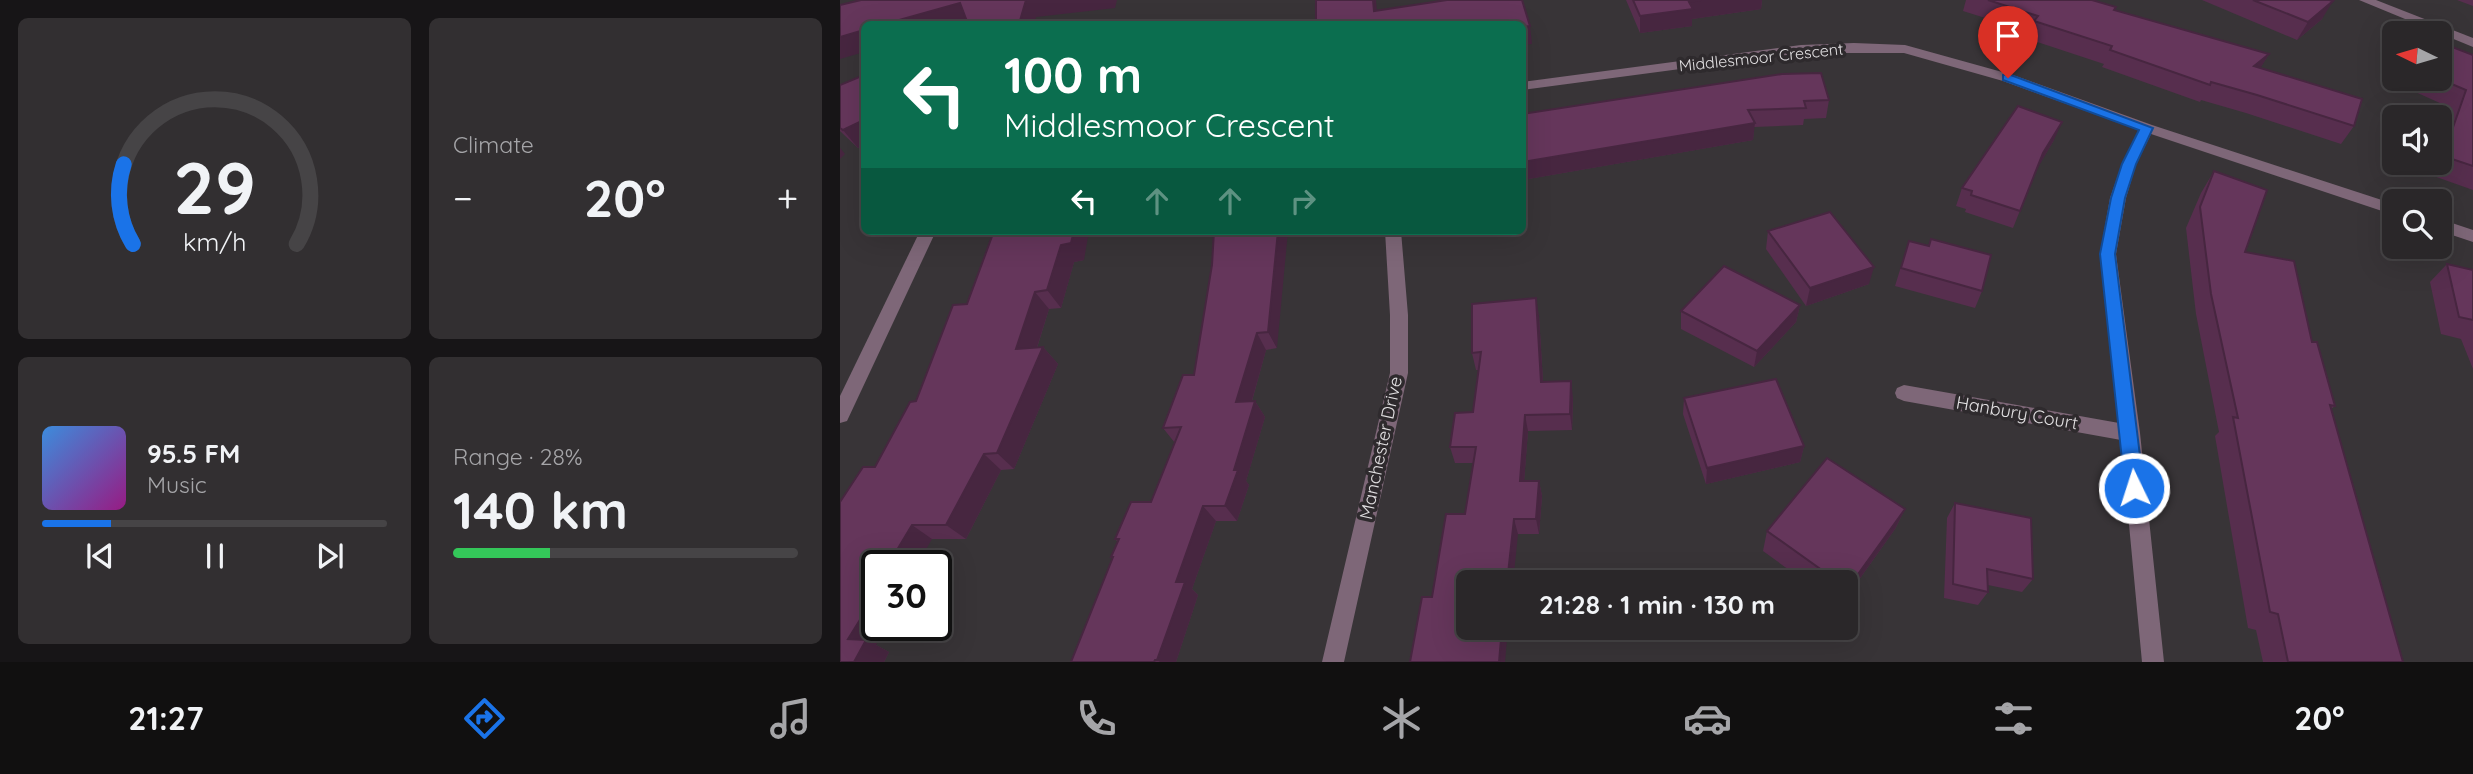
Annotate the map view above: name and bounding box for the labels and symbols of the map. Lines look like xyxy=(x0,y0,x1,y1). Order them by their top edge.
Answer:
pin xyxy=(1978,6,2038,78)
north arrow xyxy=(2382,21,2452,91)
street label: Middlesmoor Crescent xyxy=(1678,38,1844,76)
street label: Manchester Drive xyxy=(1354,374,1407,522)
street label: Hanbury Court xyxy=(1954,390,2080,435)
position arrow xyxy=(2097,451,2171,525)
speed limit sign: 30 xyxy=(861,550,952,641)

